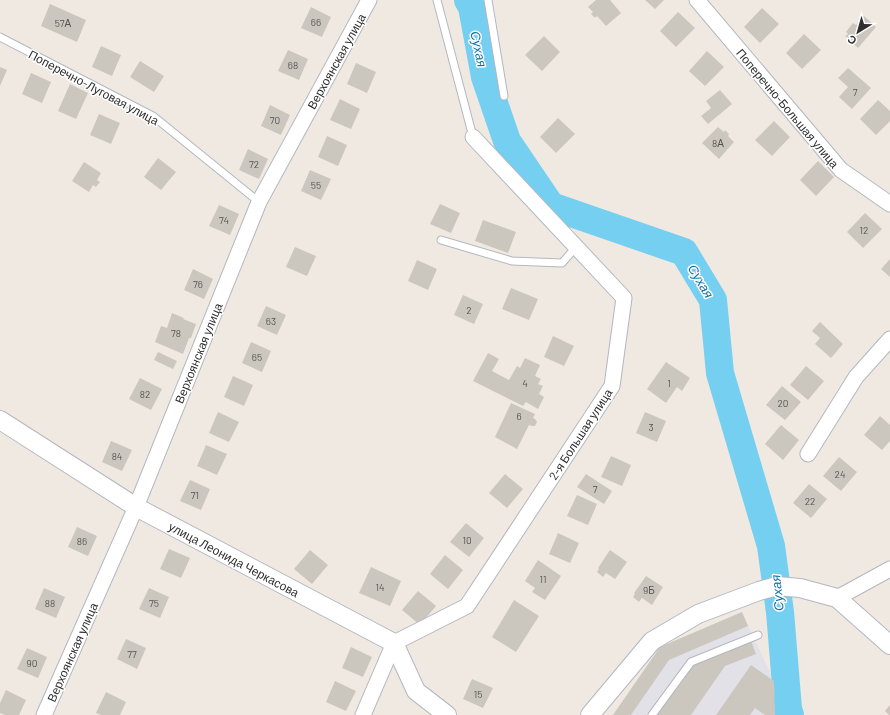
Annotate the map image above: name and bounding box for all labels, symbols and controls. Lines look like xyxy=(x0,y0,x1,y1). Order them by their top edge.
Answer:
street label: Верхоянская улица xyxy=(304,11,369,112)
north arrow xyxy=(838,12,878,52)
house number: 66 xyxy=(311,16,321,28)
house number: 57А xyxy=(55,17,72,29)
water label: Сухая xyxy=(467,30,491,68)
text: С xyxy=(845,33,859,48)
street label: Поперечно-Большая улица xyxy=(733,45,842,171)
street label: Поперечно-Луговая улица xyxy=(26,47,162,128)
house number: 68 xyxy=(288,59,298,71)
house number: 7 xyxy=(853,86,858,98)
house number: 70 xyxy=(270,114,280,126)
house number: 8А xyxy=(712,137,724,149)
house number: 72 xyxy=(249,158,259,170)
house number: 55 xyxy=(311,179,321,191)
house number: 74 xyxy=(219,214,229,226)
house number: 12 xyxy=(860,224,868,236)
water label: Сухая xyxy=(685,261,717,301)
house number: 76 xyxy=(193,278,203,290)
street label: Верхоянская улица xyxy=(171,300,226,406)
house number: 2 xyxy=(466,304,472,316)
house number: 63 xyxy=(266,315,276,327)
house number: 78 xyxy=(171,327,181,339)
house number: 65 xyxy=(252,351,262,363)
house number: 4 xyxy=(522,377,528,389)
house number: 1 xyxy=(667,377,671,389)
street label: 2-я Большая улица xyxy=(545,386,616,483)
house number: 82 xyxy=(140,388,150,400)
house number: 20 xyxy=(777,397,789,409)
house number: 6 xyxy=(516,410,522,422)
house number: 3 xyxy=(648,421,654,433)
house number: 84 xyxy=(112,450,122,462)
house number: 24 xyxy=(835,468,845,480)
house number: 7 xyxy=(593,483,598,495)
house number: 71 xyxy=(191,489,199,501)
house number: 22 xyxy=(805,495,815,507)
street label: улица Леонида Черкасова xyxy=(166,519,302,600)
house number: 10 xyxy=(462,534,472,546)
house number: 86 xyxy=(77,535,87,547)
house number: 11 xyxy=(539,573,547,585)
water label: Сухая xyxy=(767,574,787,612)
house number: 14 xyxy=(375,581,385,593)
house number: 9Б xyxy=(643,584,655,596)
house number: 88 xyxy=(45,597,55,609)
house number: 75 xyxy=(149,597,159,609)
street label: Верхоянская улица xyxy=(44,600,101,704)
house number: 77 xyxy=(127,648,137,660)
house number: 90 xyxy=(27,657,37,669)
house number: 15 xyxy=(474,688,482,700)

